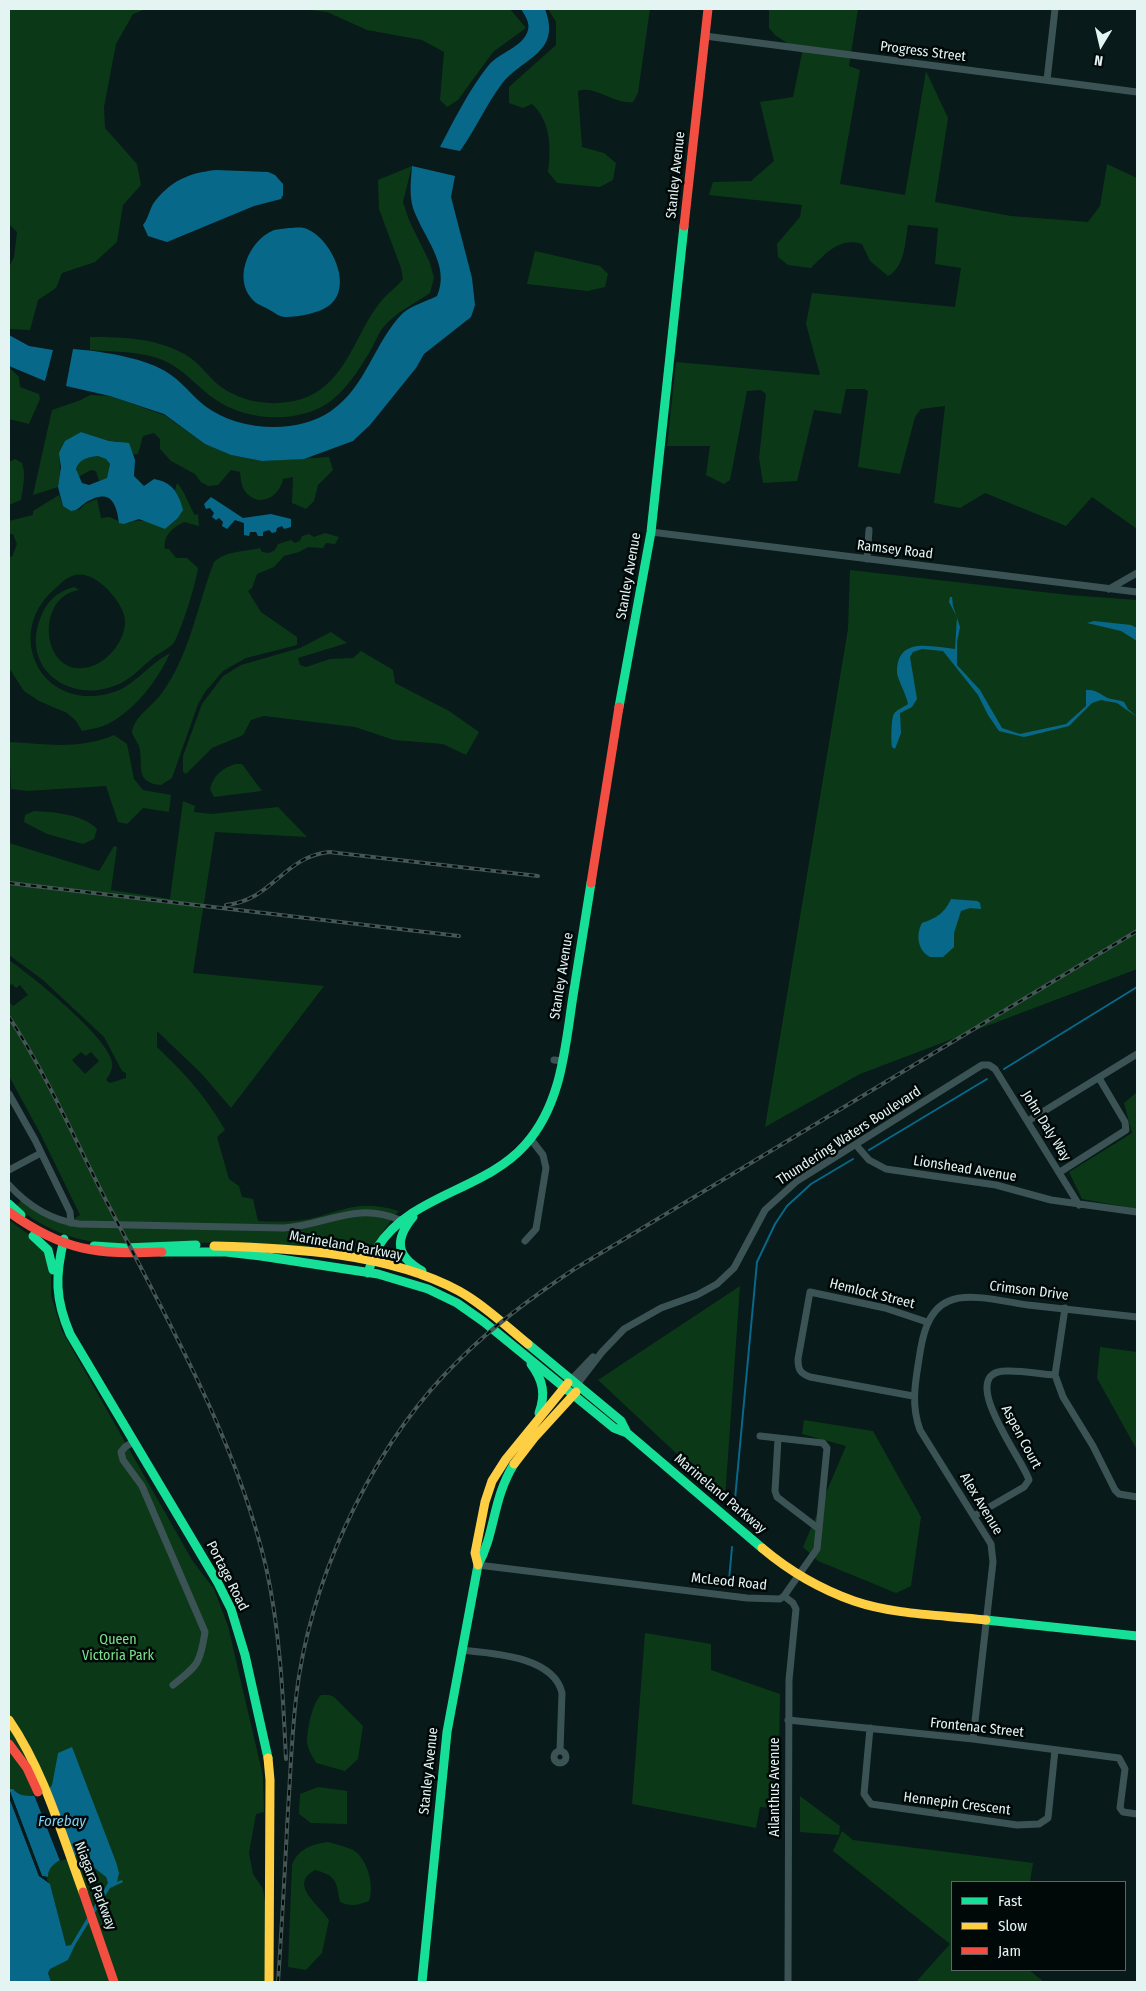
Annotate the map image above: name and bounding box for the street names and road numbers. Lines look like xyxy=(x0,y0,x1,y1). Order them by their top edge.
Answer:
street label: Progress Street xyxy=(879,38,967,66)
street label: Stanley Avenue xyxy=(663,130,689,220)
street label: Stanley Avenue xyxy=(613,531,645,621)
street label: Ramsey Road xyxy=(856,537,934,563)
street label: Stanley Avenue xyxy=(547,931,577,1021)
street label: Thundering Waters Boulevard xyxy=(774,1083,924,1189)
street label: John Daly Way xyxy=(1018,1088,1074,1164)
street label: Lionshead Avenue xyxy=(912,1153,1018,1185)
street label: Marineland Parkway xyxy=(288,1228,404,1264)
street label: Hemlock Street xyxy=(828,1275,916,1313)
street label: Crimson Drive xyxy=(988,1278,1070,1304)
street label: Aspen Court xyxy=(997,1402,1045,1472)
street label: Marineland Parkway xyxy=(671,1451,769,1537)
street label: Alex Avenue xyxy=(956,1470,1006,1538)
street label: Portage Road xyxy=(202,1538,252,1614)
street label: McLeod Road xyxy=(690,1570,768,1594)
street label: Frontenac Street xyxy=(929,1715,1025,1741)
street label: Stanley Avenue xyxy=(416,1726,442,1816)
street label: Ailanthus Avenue xyxy=(767,1737,783,1837)
street label: Hennepin Crescent xyxy=(903,1789,1011,1819)
street label: Niagara Parkway xyxy=(70,1839,120,1933)

